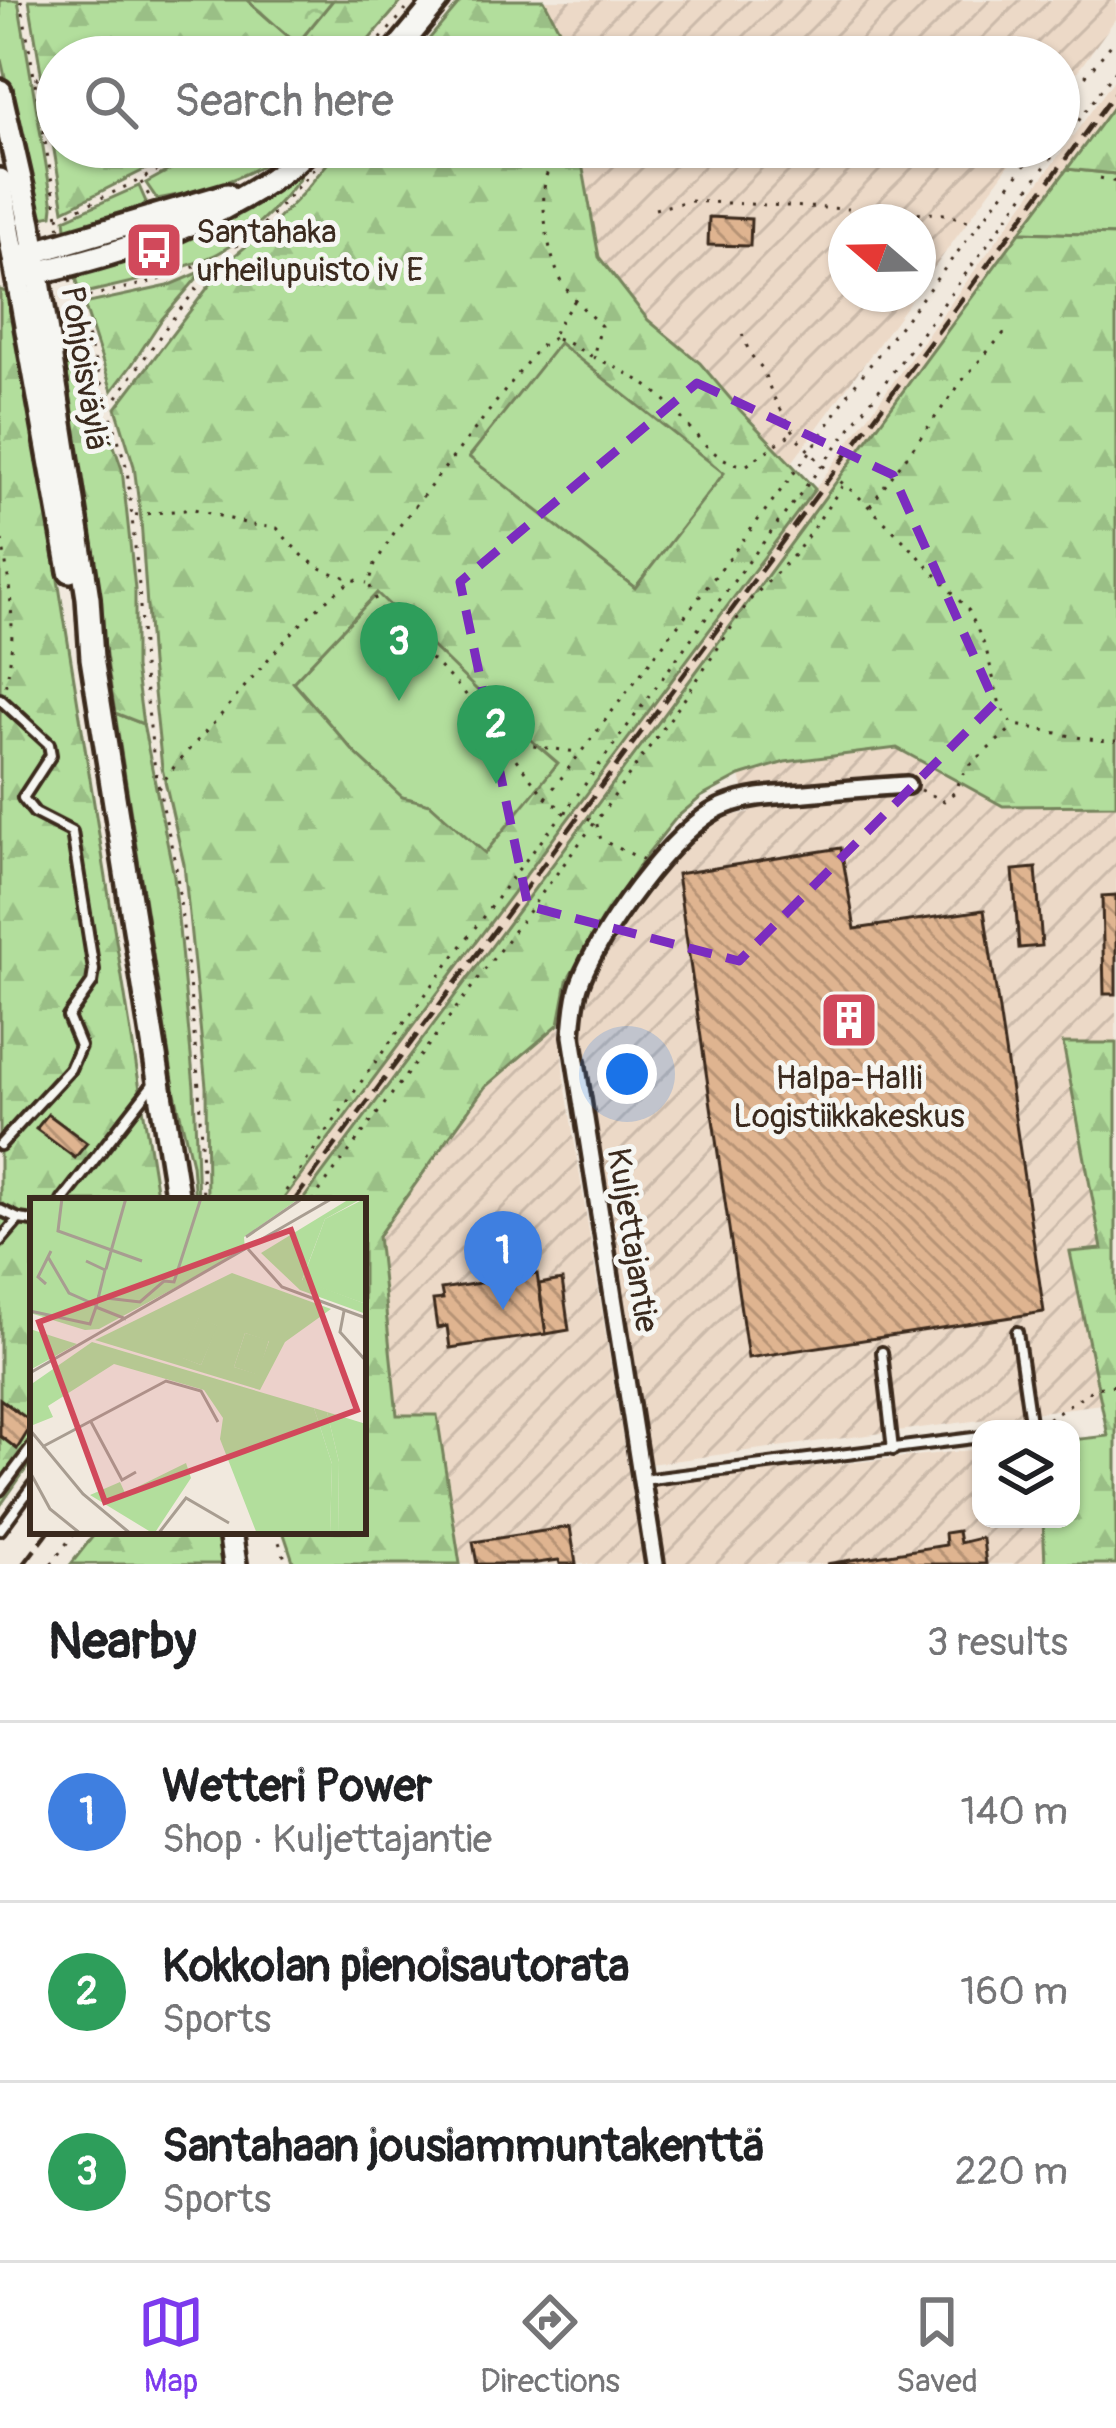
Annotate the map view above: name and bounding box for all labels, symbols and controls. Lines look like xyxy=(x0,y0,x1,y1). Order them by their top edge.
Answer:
search box xyxy=(36,36,1080,168)
icon: search xyxy=(78,69,144,135)
text: Search here xyxy=(174,74,394,130)
north arrow xyxy=(828,204,936,312)
place label: Santahaka urheilupuisto iv E xyxy=(196,212,423,291)
bus stop icon: Santahaka urheilupuisto iv E xyxy=(123,219,185,281)
street label: Pohjoisväylä xyxy=(51,283,118,453)
pin: 3 xyxy=(360,602,438,701)
pin: 2 xyxy=(457,685,535,784)
building icon: Halpa-Halli Logistiikkakeskus xyxy=(818,989,880,1051)
your location xyxy=(597,1044,657,1104)
place label: Halpa-Halli Logistiikkakeskus xyxy=(733,1058,965,1137)
street label: Kuljettajantie xyxy=(598,1145,667,1335)
inset map xyxy=(30,1198,366,1534)
pin: 1 xyxy=(464,1211,542,1310)
map controls xyxy=(972,1420,1080,1528)
button: layers xyxy=(972,1420,1080,1528)
text: Nearby xyxy=(48,1610,196,1674)
text: 3 results xyxy=(927,1618,1068,1667)
text: Wetteri Power xyxy=(162,1759,432,1815)
text: 1 xyxy=(79,1787,95,1836)
text: 140 m xyxy=(960,1787,1068,1836)
text: Shop · Kuljettajantie xyxy=(162,1815,492,1864)
text: Kokkolan pienoisautorata xyxy=(162,1939,629,1995)
text: 2 xyxy=(76,1967,98,2016)
text: 160 m xyxy=(960,1967,1068,2016)
text: Sports xyxy=(162,1995,271,2044)
text: Santahaan jousiammuntakenttä xyxy=(162,2119,764,2175)
text: 3 xyxy=(76,2147,98,2196)
text: 220 m xyxy=(955,2147,1068,2196)
text: Sports xyxy=(162,2175,271,2224)
tab: Map xyxy=(138,2289,204,2402)
tab: Directions xyxy=(480,2289,620,2402)
tab: Saved xyxy=(896,2289,978,2402)

